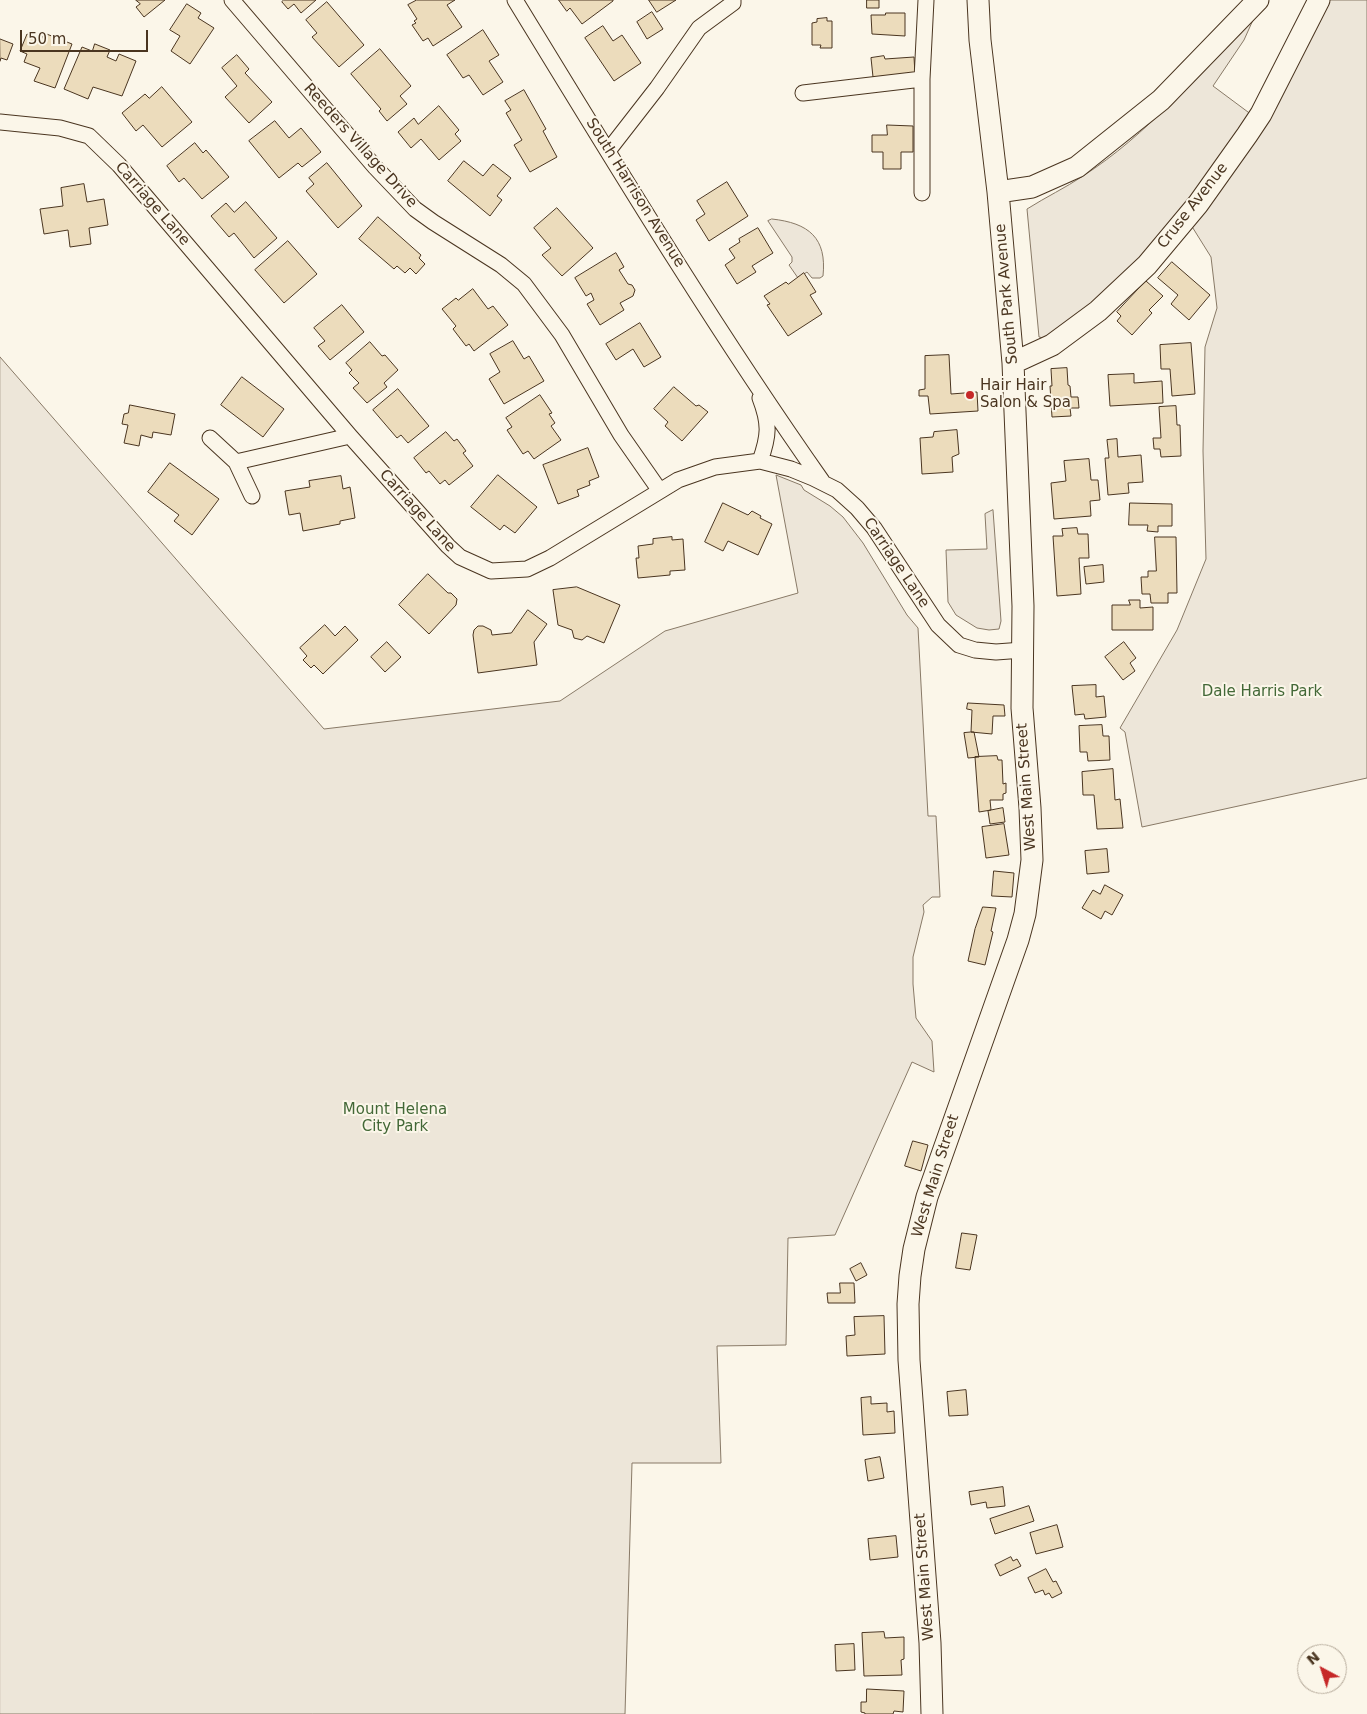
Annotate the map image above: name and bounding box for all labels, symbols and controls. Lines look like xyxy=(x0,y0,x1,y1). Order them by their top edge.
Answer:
scale bar xyxy=(22,20,150,52)
text: 50 m xyxy=(28,30,66,48)
street label: Reeders Village Drive xyxy=(300,80,420,212)
street label: South Harrison Avenue xyxy=(582,115,688,271)
street label: Carriage Lane xyxy=(111,159,193,249)
street label: Cruse Avenue xyxy=(1154,160,1232,252)
street label: South Park Avenue xyxy=(992,223,1022,365)
place label: Hair Hair Salon & Spa xyxy=(980,377,1071,412)
marker: Hair Hair Salon & Spa xyxy=(964,389,976,401)
street label: Carriage Lane xyxy=(375,466,459,556)
street label: Carriage Lane xyxy=(859,514,933,612)
park label: Dale Harris Park xyxy=(1202,683,1322,701)
street label: West Main Street xyxy=(1014,723,1040,851)
park label: Mount Helena City Park xyxy=(343,1101,447,1136)
street label: West Main Street xyxy=(909,1112,963,1240)
street label: West Main Street xyxy=(912,1513,938,1641)
north arrow xyxy=(1297,1644,1347,1694)
text: N xyxy=(1303,1648,1323,1668)

